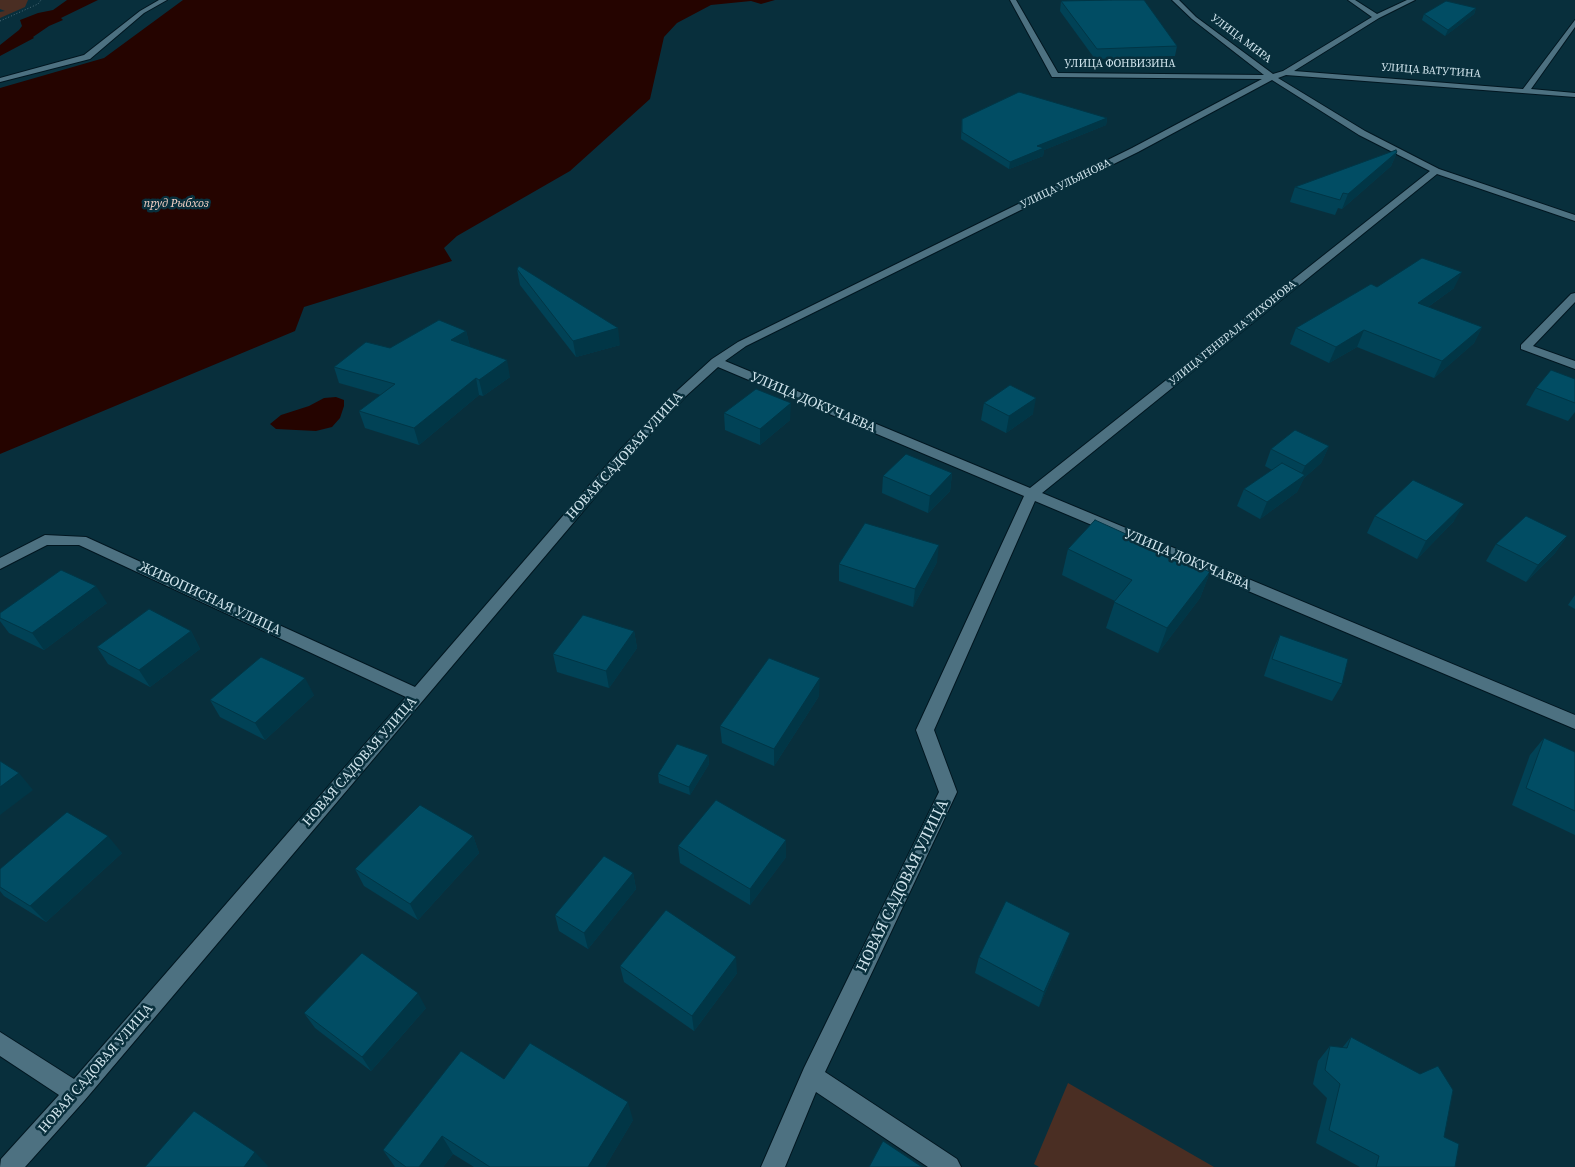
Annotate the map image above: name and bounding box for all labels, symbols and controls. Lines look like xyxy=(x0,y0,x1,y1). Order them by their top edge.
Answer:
street label: УЛИЦА МИРА xyxy=(1208,12,1274,66)
street label: УЛИЦА ФОНВИЗИНА xyxy=(1064,57,1176,71)
street label: УЛИЦА ВАТУТИНА xyxy=(1381,61,1481,81)
street label: УЛИЦА УЛЬЯНОВА xyxy=(1019,156,1113,212)
water label: пруд Рыбхоз xyxy=(143,197,209,211)
street label: УЛИЦА ГЕНЕРАЛА ТИХОНОВА xyxy=(1167,278,1299,388)
street label: УЛИЦА ДОКУЧАЕВА xyxy=(748,369,878,437)
street label: НОВАЯ САДОВАЯ УЛИЦА xyxy=(563,389,687,523)
street label: УЛИЦА ДОКУЧАЕВА xyxy=(1122,526,1252,594)
street label: ЖИВОПИСНАЯ УЛИЦА xyxy=(136,559,284,639)
street label: НОВАЯ САДОВАЯ УЛИЦА xyxy=(299,694,421,830)
street label: НОВАЯ САДОВАЯ УЛИЦА xyxy=(853,796,953,976)
street label: НОВАЯ САДОВАЯ УЛИЦА xyxy=(35,1001,157,1137)

